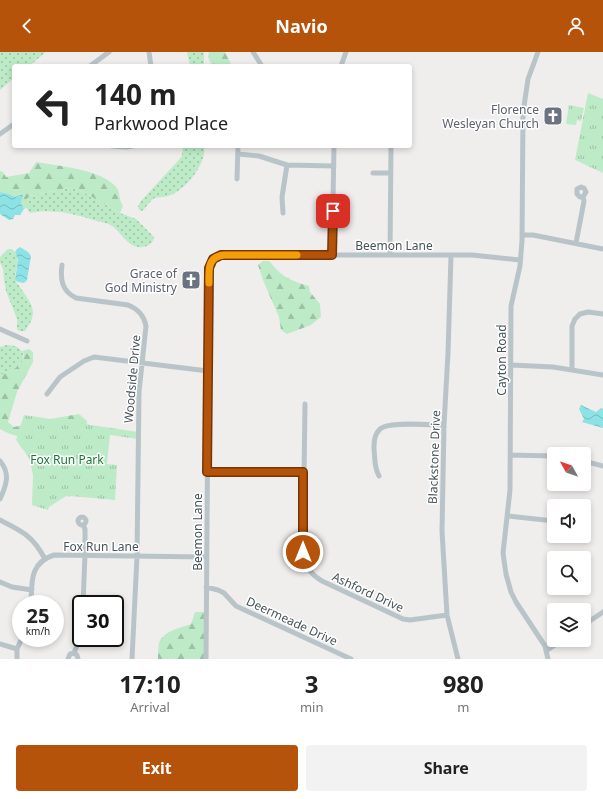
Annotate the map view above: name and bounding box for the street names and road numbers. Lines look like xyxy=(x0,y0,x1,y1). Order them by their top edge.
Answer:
street label: Beemon Lane xyxy=(355,237,433,254)
street label: Cayton Road xyxy=(493,324,510,396)
street label: Woodside Drive xyxy=(120,334,144,424)
street label: Blackstone Drive xyxy=(424,409,444,504)
street label: Beemon Lane xyxy=(189,493,206,571)
street label: Fox Run Lane xyxy=(63,538,139,555)
street label: Ashford Drive xyxy=(329,568,407,616)
street label: Deermeade Drive xyxy=(244,592,341,650)

